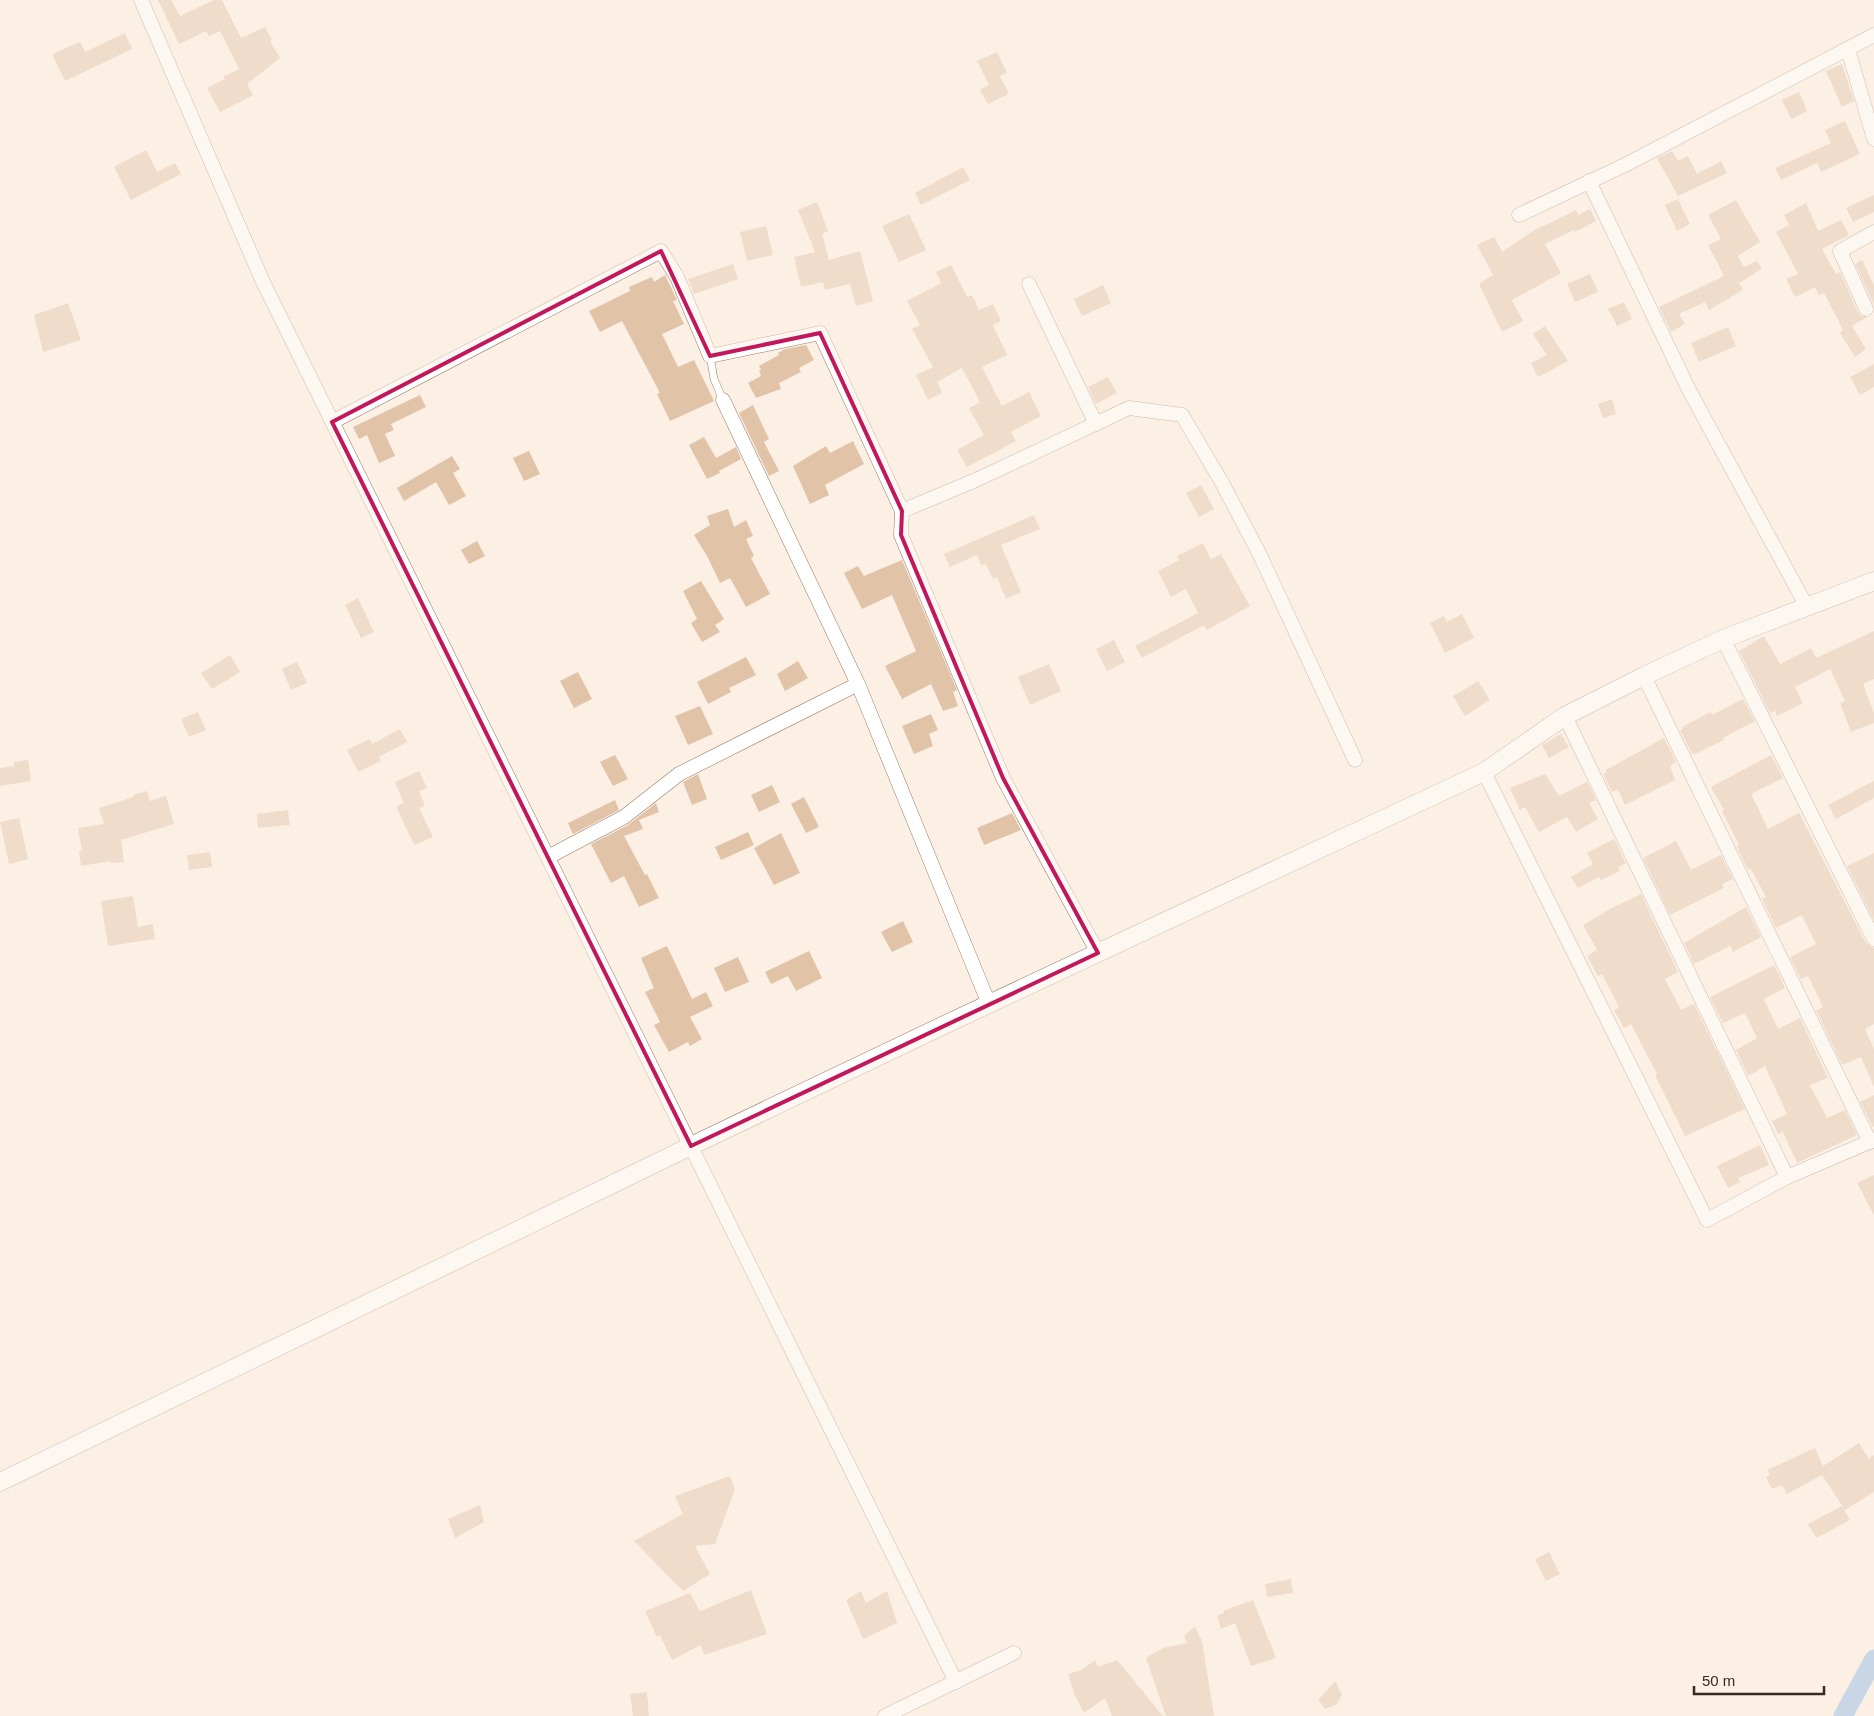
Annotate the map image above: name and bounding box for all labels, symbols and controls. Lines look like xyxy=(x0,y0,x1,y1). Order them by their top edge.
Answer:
scale bar xyxy=(1694,1664,1824,1696)
text: 50 m xyxy=(1702,1672,1735,1689)

